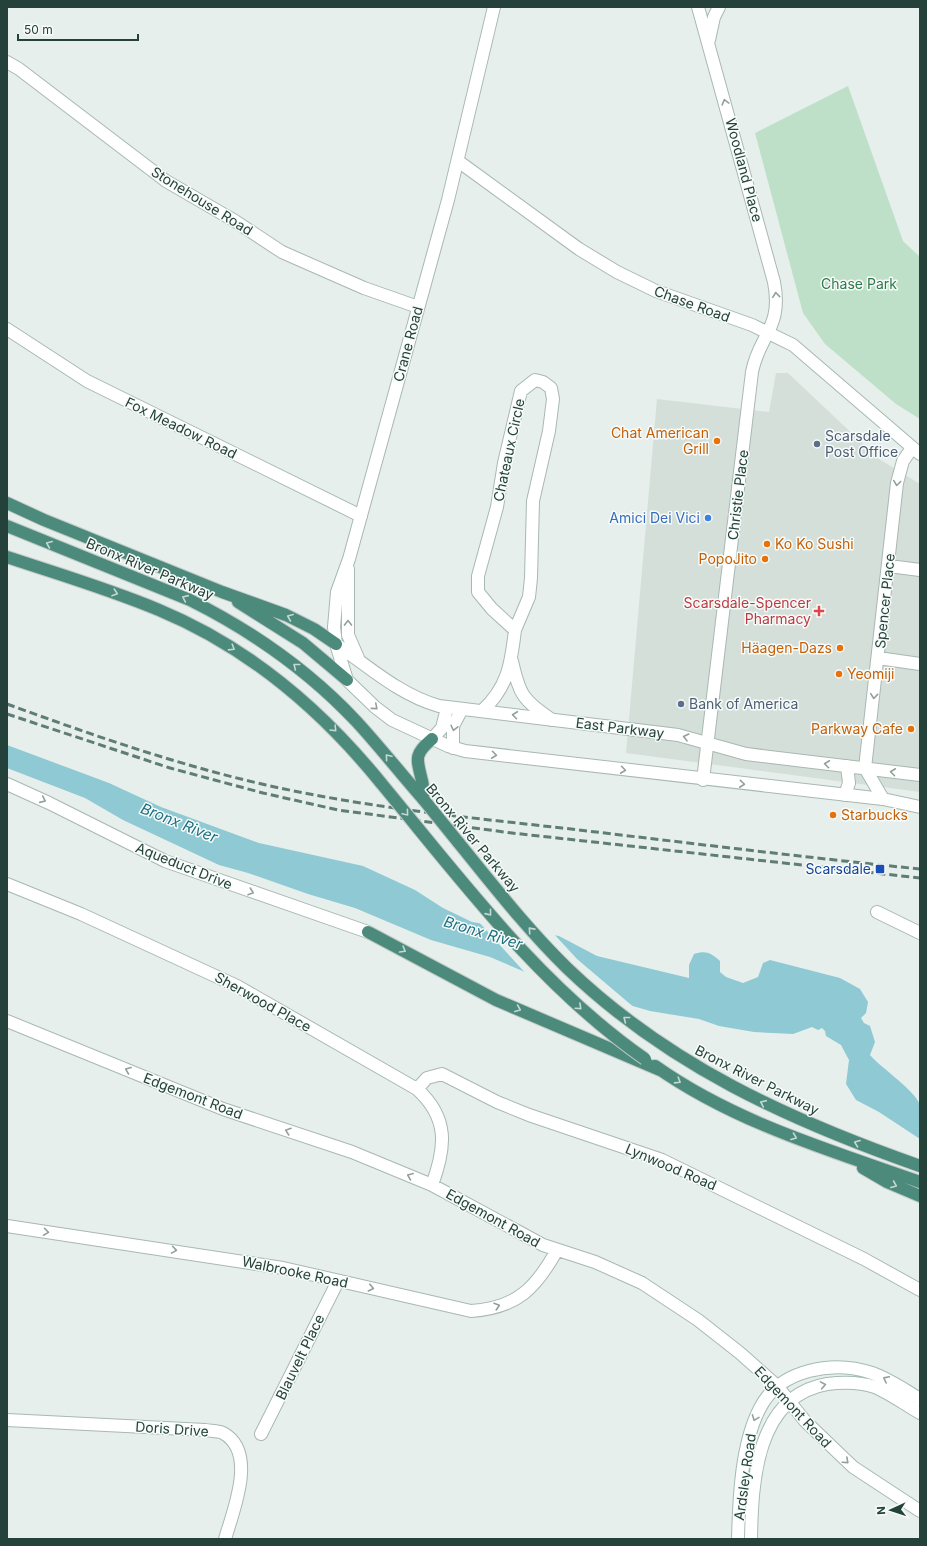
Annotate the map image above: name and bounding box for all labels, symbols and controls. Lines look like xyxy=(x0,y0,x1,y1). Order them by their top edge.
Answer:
scale bar xyxy=(18,16,138,42)
text: 50 m xyxy=(24,22,53,37)
one-way arrow xyxy=(722,99,730,105)
street label: Woodland Place xyxy=(722,116,767,224)
street label: Stonehouse Road xyxy=(148,163,256,239)
park label: Chase Park xyxy=(821,275,897,292)
street label: Chase Road xyxy=(652,282,732,325)
one-way arrow xyxy=(772,292,781,298)
street label: Crane Road xyxy=(389,304,426,384)
street label: Fox Meadow Road xyxy=(123,393,240,462)
street label: Chateaux Circle xyxy=(489,397,528,503)
place label: Chat American Grill xyxy=(611,424,709,457)
place label: Scarsdale Post Office xyxy=(825,427,898,460)
marker: Chat American Grill xyxy=(712,436,722,446)
marker: Scarsdale Post Office xyxy=(812,439,822,449)
street label: Christie Place xyxy=(724,449,751,541)
one-way arrow xyxy=(893,480,902,487)
place label: Amici Dei Vici xyxy=(609,509,700,526)
marker: Amici Dei Vici xyxy=(703,513,713,523)
street label: Bronx River Parkway xyxy=(84,534,217,603)
place label: Ko Ko Sushi xyxy=(775,535,854,552)
marker: Ko Ko Sushi xyxy=(762,539,772,549)
one-way arrow xyxy=(46,540,53,548)
place label: PopoJito xyxy=(699,550,757,567)
street label: Spencer Place xyxy=(871,552,898,649)
marker: PopoJito xyxy=(760,554,770,564)
one-way arrow xyxy=(111,589,118,597)
place label: Scarsdale-Spencer Pharmacy xyxy=(684,594,811,627)
one-way arrow xyxy=(182,595,190,603)
marker: Scarsdale-Spencer Pharmacy xyxy=(814,606,824,616)
one-way arrow xyxy=(287,614,295,622)
one-way arrow xyxy=(344,620,352,626)
place label: Häagen-Dazs xyxy=(741,639,832,656)
one-way arrow xyxy=(228,643,235,651)
marker: Häagen-Dazs xyxy=(835,643,845,653)
one-way arrow xyxy=(293,664,300,671)
place label: Yeomiji xyxy=(847,665,894,682)
marker: Yeomiji xyxy=(834,669,844,679)
one-way arrow xyxy=(870,693,879,699)
place label: Bank of America xyxy=(689,695,798,712)
marker: Bank of America xyxy=(676,699,686,709)
one-way arrow xyxy=(370,702,378,709)
one-way arrow xyxy=(512,711,518,720)
street label: East Parkway xyxy=(575,714,665,741)
place label: Parkway Cafe xyxy=(811,720,903,737)
one-way arrow xyxy=(329,724,336,732)
marker: Parkway Cafe xyxy=(906,724,916,734)
one-way arrow xyxy=(450,725,458,731)
one-way arrow xyxy=(683,733,690,742)
one-way arrow xyxy=(491,750,497,759)
one-way arrow xyxy=(385,755,392,762)
one-way arrow xyxy=(824,760,830,769)
one-way arrow xyxy=(620,765,626,774)
one-way arrow xyxy=(890,768,896,777)
one-way arrow xyxy=(739,779,745,788)
street label: Bronx River Parkway xyxy=(423,780,524,896)
one-way arrow xyxy=(38,795,46,803)
water label: Bronx River xyxy=(138,799,221,847)
place label: Starbucks xyxy=(841,806,908,823)
one-way arrow xyxy=(401,809,408,816)
marker: Starbucks xyxy=(828,810,838,820)
street label: Aqueduct Drive xyxy=(133,838,235,893)
place label: Scarsdale xyxy=(805,860,871,877)
marker: Scarsdale xyxy=(874,863,886,875)
one-way arrow xyxy=(247,887,254,896)
one-way arrow xyxy=(484,909,491,916)
water label: Bronx River xyxy=(442,912,525,954)
one-way arrow xyxy=(528,927,536,935)
one-way arrow xyxy=(398,946,406,953)
street label: Sherwood Place xyxy=(212,968,314,1035)
one-way arrow xyxy=(574,1002,581,1009)
one-way arrow xyxy=(514,1004,522,1012)
one-way arrow xyxy=(623,1016,630,1023)
street label: Bronx River Parkway xyxy=(692,1041,822,1118)
one-way arrow xyxy=(124,1067,131,1075)
street label: Edgemont Road xyxy=(141,1069,245,1122)
one-way arrow xyxy=(674,1076,681,1083)
one-way arrow xyxy=(760,1100,767,1108)
one-way arrow xyxy=(285,1127,292,1136)
one-way arrow xyxy=(791,1133,798,1141)
one-way arrow xyxy=(853,1139,860,1147)
street label: Lynwood Road xyxy=(623,1140,719,1193)
one-way arrow xyxy=(407,1173,415,1181)
one-way arrow xyxy=(891,1180,898,1188)
street label: Edgemont Road xyxy=(443,1185,543,1250)
one-way arrow xyxy=(43,1227,49,1236)
one-way arrow xyxy=(171,1246,177,1254)
street label: Walbrooke Road xyxy=(241,1252,350,1291)
one-way arrow xyxy=(367,1284,374,1292)
one-way arrow xyxy=(494,1302,501,1311)
street label: Blauvelt Place xyxy=(272,1311,328,1402)
street label: Edgemont Road xyxy=(751,1362,835,1451)
one-way arrow xyxy=(883,1376,891,1384)
one-way arrow xyxy=(820,1381,827,1390)
one-way arrow xyxy=(752,1415,760,1422)
street label: Doris Drive xyxy=(135,1417,209,1440)
street label: Ardsley Road xyxy=(730,1432,759,1521)
one-way arrow xyxy=(841,1456,848,1463)
north arrow xyxy=(871,1490,911,1530)
text: N xyxy=(874,1506,888,1515)

